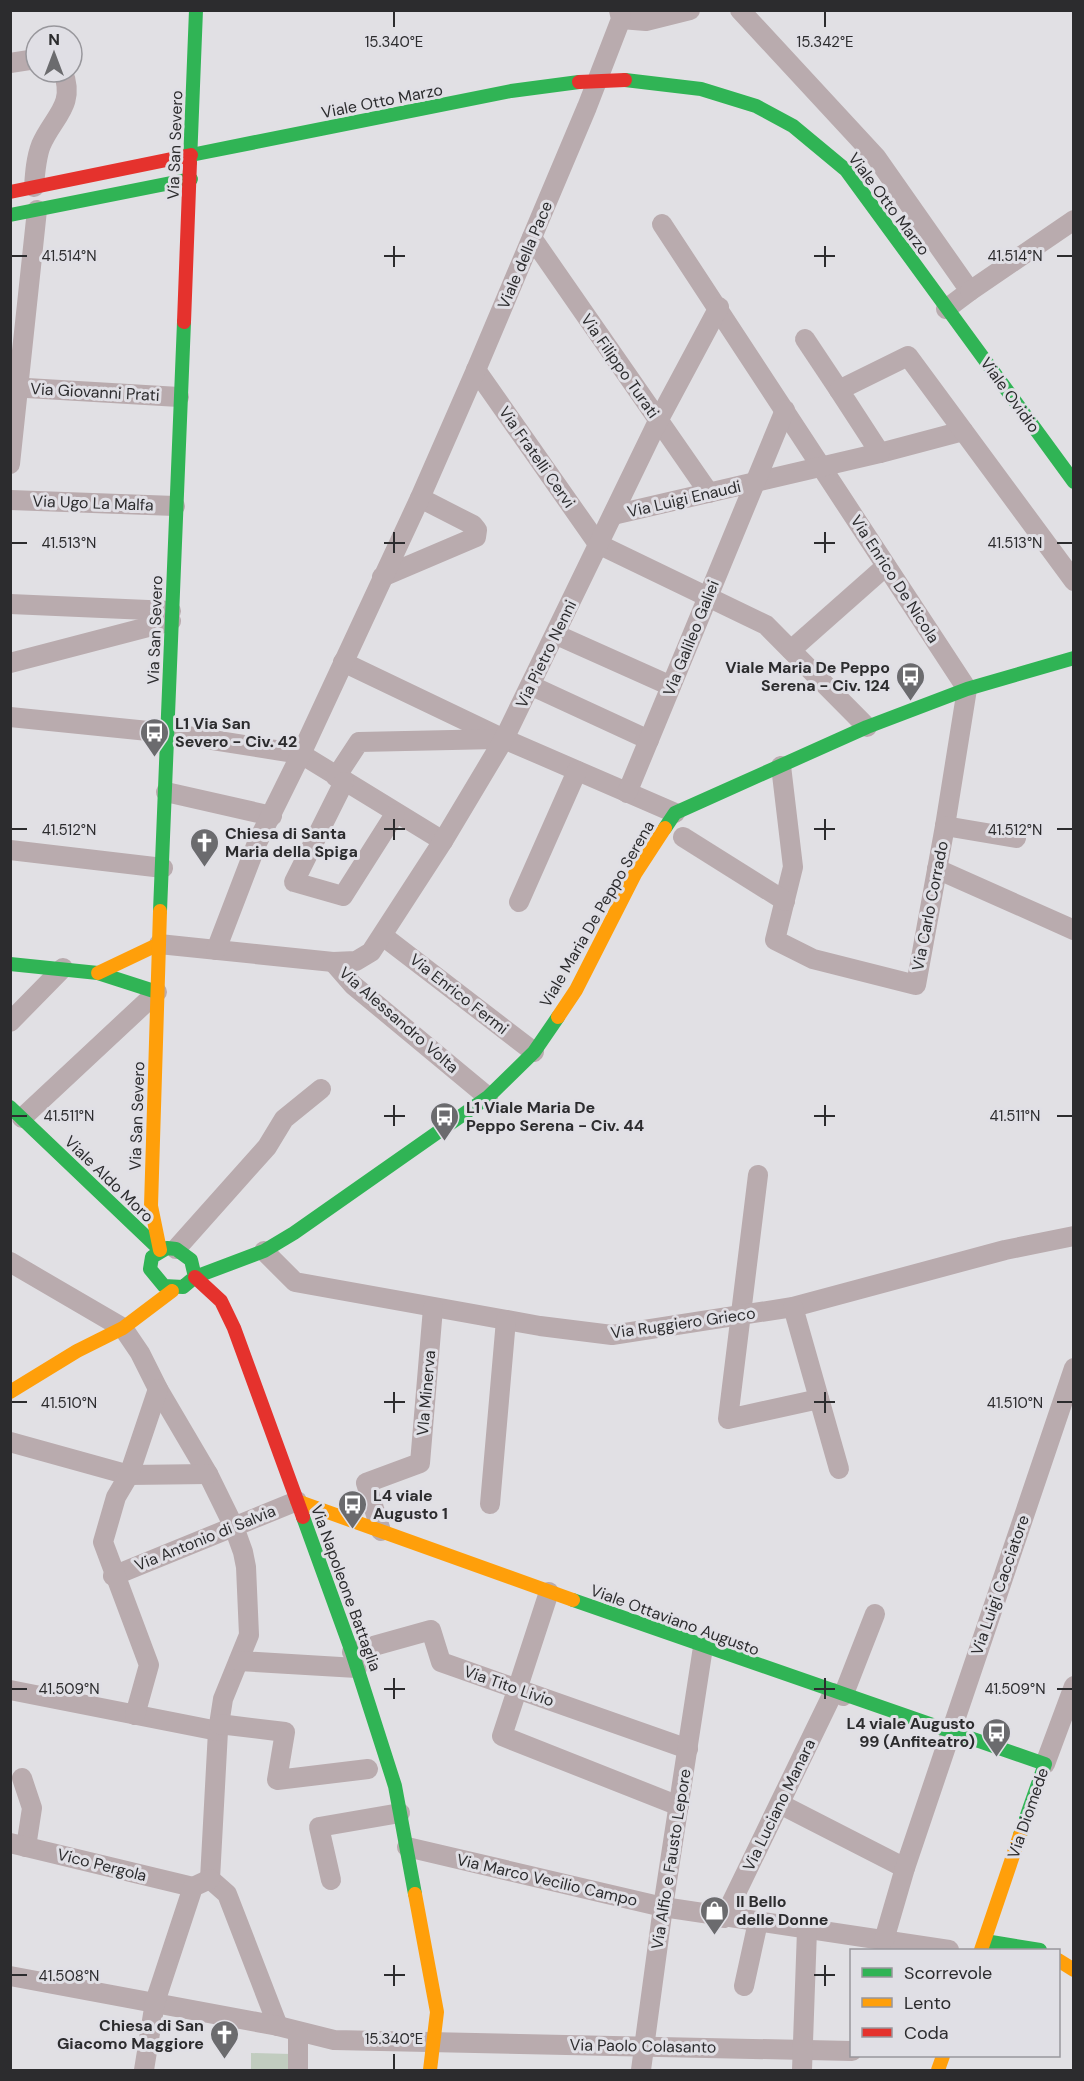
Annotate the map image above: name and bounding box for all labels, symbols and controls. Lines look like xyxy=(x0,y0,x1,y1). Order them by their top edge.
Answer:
north arrow xyxy=(24,24,84,84)
text: N xyxy=(48,29,60,50)
text: 15.340°E xyxy=(365,32,423,52)
text: 15.342°E xyxy=(796,32,854,52)
street label: Viale Otto Marzo xyxy=(319,79,445,123)
street label: Via San Severo xyxy=(163,90,187,200)
street label: Viale Otto Marzo xyxy=(843,148,935,260)
street label: Viale della Pace xyxy=(493,198,557,312)
text: 41.514°N xyxy=(41,246,97,266)
text: 41.514°N xyxy=(987,246,1043,266)
street label: Via Filippo Turati xyxy=(576,310,664,422)
street label: Viale Ovidio xyxy=(976,353,1044,437)
street label: Via Giovanni Prati xyxy=(30,378,160,406)
street label: Via Fratelli Cervi xyxy=(494,402,580,512)
street label: Via Luigi Enaudi xyxy=(625,476,743,522)
street label: Via Ugo La Malfa xyxy=(32,490,154,516)
street label: Via Enrico De Nicola xyxy=(846,511,944,647)
text: 41.513°N xyxy=(42,533,96,553)
text: 41.513°N xyxy=(988,533,1042,553)
street label: Via San Severo xyxy=(143,575,167,685)
street label: Via Galileo Galiei xyxy=(658,577,724,699)
street label: Via Pietro Nenni xyxy=(511,597,581,711)
place label: Viale Maria De Peppo Serena - Civ. 124 xyxy=(725,657,890,696)
bus stop icon: Viale Maria De Peppo Serena - Civ. 124 xyxy=(895,660,927,702)
place label: L1 Via San Severo - Civ. 42 xyxy=(175,713,297,752)
bus stop icon: L1 Via San Severo - Civ. 42 xyxy=(138,716,170,758)
street label: Viale Maria De Peppo Serena xyxy=(535,817,659,1011)
text: 41.512°N xyxy=(42,820,96,840)
text: 41.512°N xyxy=(988,820,1042,840)
place label: Chiesa di Santa Maria della Spiga xyxy=(225,823,358,862)
church icon: Chiesa di Santa Maria della Spiga xyxy=(188,826,220,868)
street label: Via Carlo Corrado xyxy=(907,839,953,973)
street label: Via Enrico Fermi xyxy=(405,949,513,1039)
street label: Via Alessandro Volta xyxy=(335,962,463,1078)
street label: Via San Severo xyxy=(125,1061,149,1171)
place label: L1 Viale Maria De Peppo Serena - Civ. 44 xyxy=(466,1097,644,1136)
bus stop icon: L1 Viale Maria De Peppo Serena - Civ. 44 xyxy=(429,1100,461,1142)
text: 41.511°N xyxy=(44,1106,94,1126)
text: 41.511°N xyxy=(990,1106,1040,1126)
street label: Viale Aldo Moro xyxy=(60,1131,158,1227)
street label: Via Ruggiero Grieco xyxy=(609,1302,757,1344)
street label: VIa Minerva xyxy=(412,1349,440,1437)
text: 41.510°N xyxy=(41,1393,97,1413)
text: 41.510°N xyxy=(987,1393,1043,1413)
place label: L4 viale Augusto 1 xyxy=(373,1485,448,1524)
bus stop icon: L4 viale Augusto 1 xyxy=(336,1488,368,1530)
street label: Via Antonio di Salvia xyxy=(131,1500,279,1576)
street label: Via Napoleone Battaglia xyxy=(306,1502,386,1674)
street label: Via Luigi Cacciatore xyxy=(966,1512,1034,1658)
street label: Viale Ottaviano Augusto xyxy=(588,1580,762,1660)
street label: Via Tito Livio xyxy=(461,1661,557,1711)
text: 41.509°N xyxy=(38,1679,100,1699)
text: 41.509°N xyxy=(984,1679,1046,1699)
place label: L4 viale Augusto 99 (Anfiteatro) xyxy=(846,1713,975,1752)
bus stop icon: L4 viale Augusto 99 (Anfiteatro) xyxy=(980,1716,1012,1758)
street label: Via Luciano Manara xyxy=(738,1736,820,1874)
street label: Via Diomede xyxy=(1003,1765,1053,1861)
street label: Via Alfio e Fausto Lepore xyxy=(646,1767,696,1951)
street label: Vico Pergola xyxy=(55,1844,149,1886)
street label: Via Marco Vecilio Campo xyxy=(455,1849,639,1911)
place label: Il Bello delle Donne xyxy=(736,1891,829,1930)
shop icon: Il Bello delle Donne xyxy=(699,1894,731,1936)
legend xyxy=(850,1949,1060,2057)
text: Scorrevole xyxy=(904,1961,992,1985)
text: 41.508°N xyxy=(39,1966,99,1986)
text: Lento xyxy=(904,1991,951,2015)
place label: Chiesa di San Giacomo Maggiore xyxy=(57,2015,204,2054)
church icon: Chiesa di San Giacomo Maggiore xyxy=(209,2018,241,2060)
text: Coda xyxy=(904,2021,949,2045)
text: 15.340°E xyxy=(365,2029,423,2049)
street label: Via Paolo Colasanto xyxy=(570,2034,716,2058)

